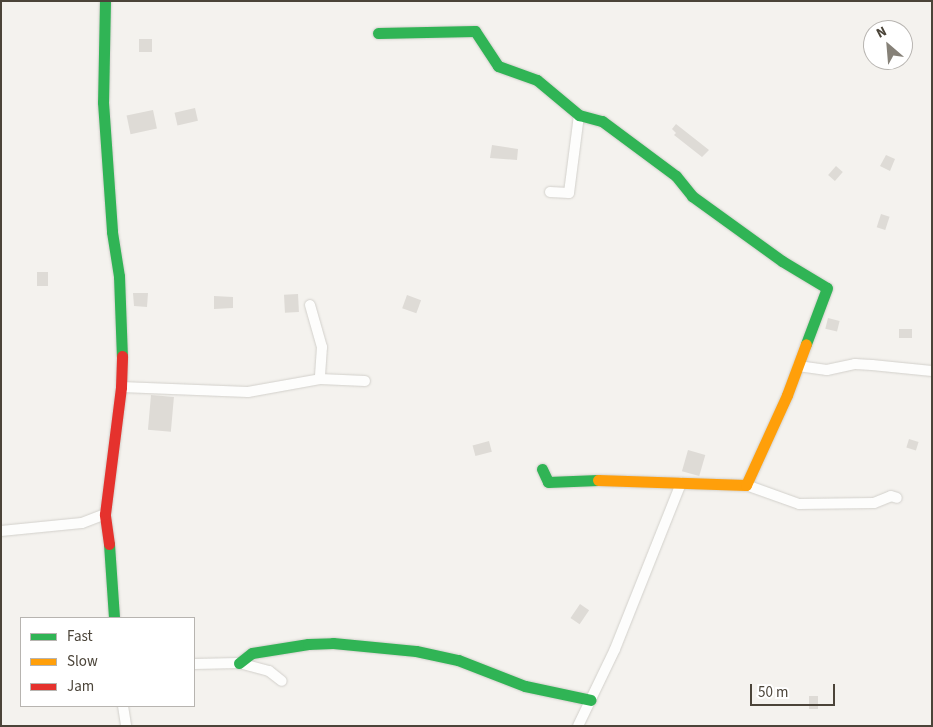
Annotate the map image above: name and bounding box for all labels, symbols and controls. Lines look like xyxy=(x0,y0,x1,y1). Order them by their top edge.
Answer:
north arrow xyxy=(863,20,913,70)
text: N xyxy=(873,22,890,44)
legend xyxy=(20,617,195,707)
text: Fast xyxy=(67,626,93,647)
text: Slow xyxy=(67,651,98,672)
scale bar xyxy=(753,674,838,706)
text: Jam xyxy=(67,676,94,697)
text: 50 m xyxy=(758,682,788,703)

